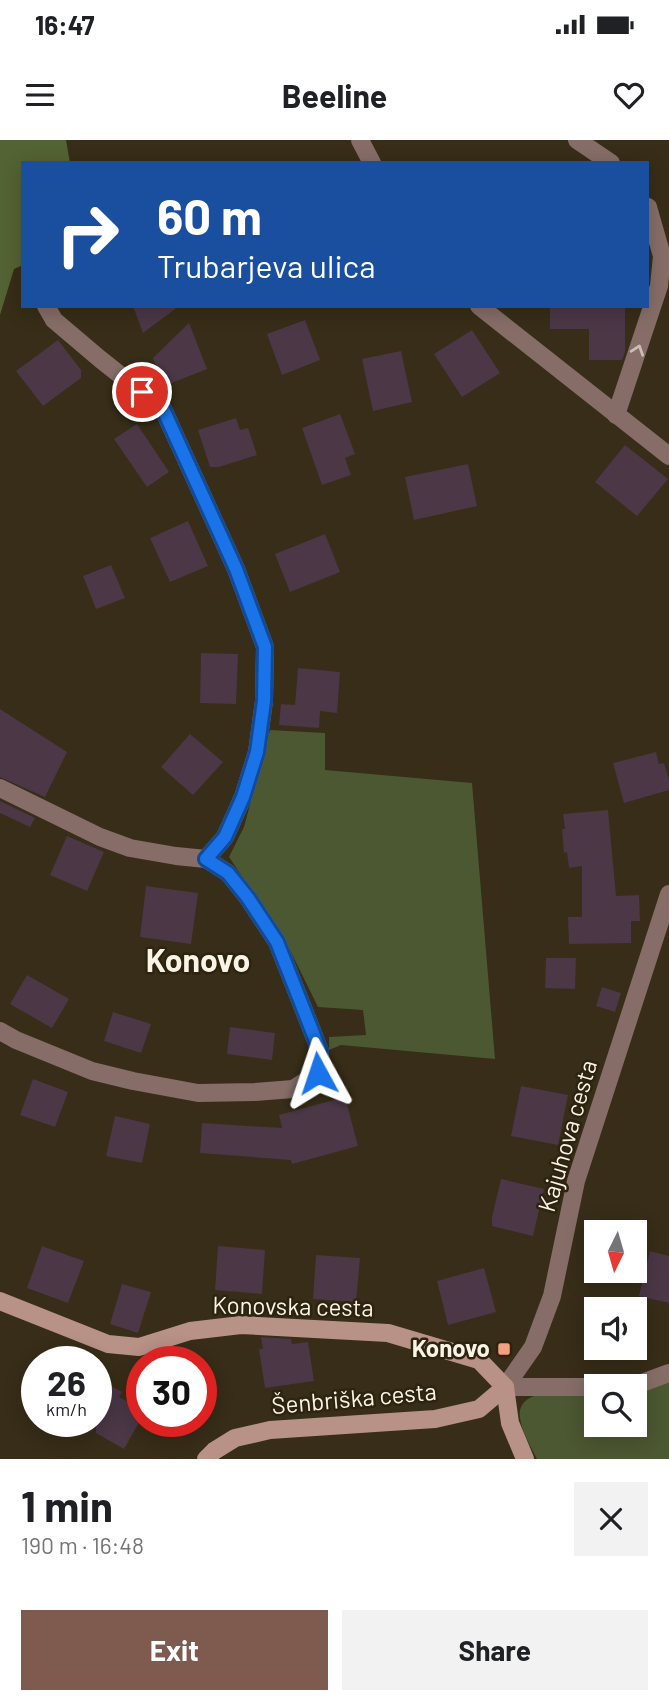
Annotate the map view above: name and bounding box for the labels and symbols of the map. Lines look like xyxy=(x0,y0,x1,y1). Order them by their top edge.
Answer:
one-way arrow xyxy=(630,344,644,356)
pin xyxy=(112,362,172,422)
district label: Konovo xyxy=(146,940,250,978)
position arrow xyxy=(281,1036,355,1110)
street label: Kajuhova cesta xyxy=(531,1056,602,1215)
north arrow xyxy=(584,1220,648,1283)
street label: Konovska cesta xyxy=(212,1290,374,1321)
place label: Konovo xyxy=(412,1333,490,1362)
marker: Konovo xyxy=(496,1341,512,1357)
speed limit sign: 30 xyxy=(126,1346,217,1437)
street label: Šenbriška cesta xyxy=(270,1376,438,1419)

